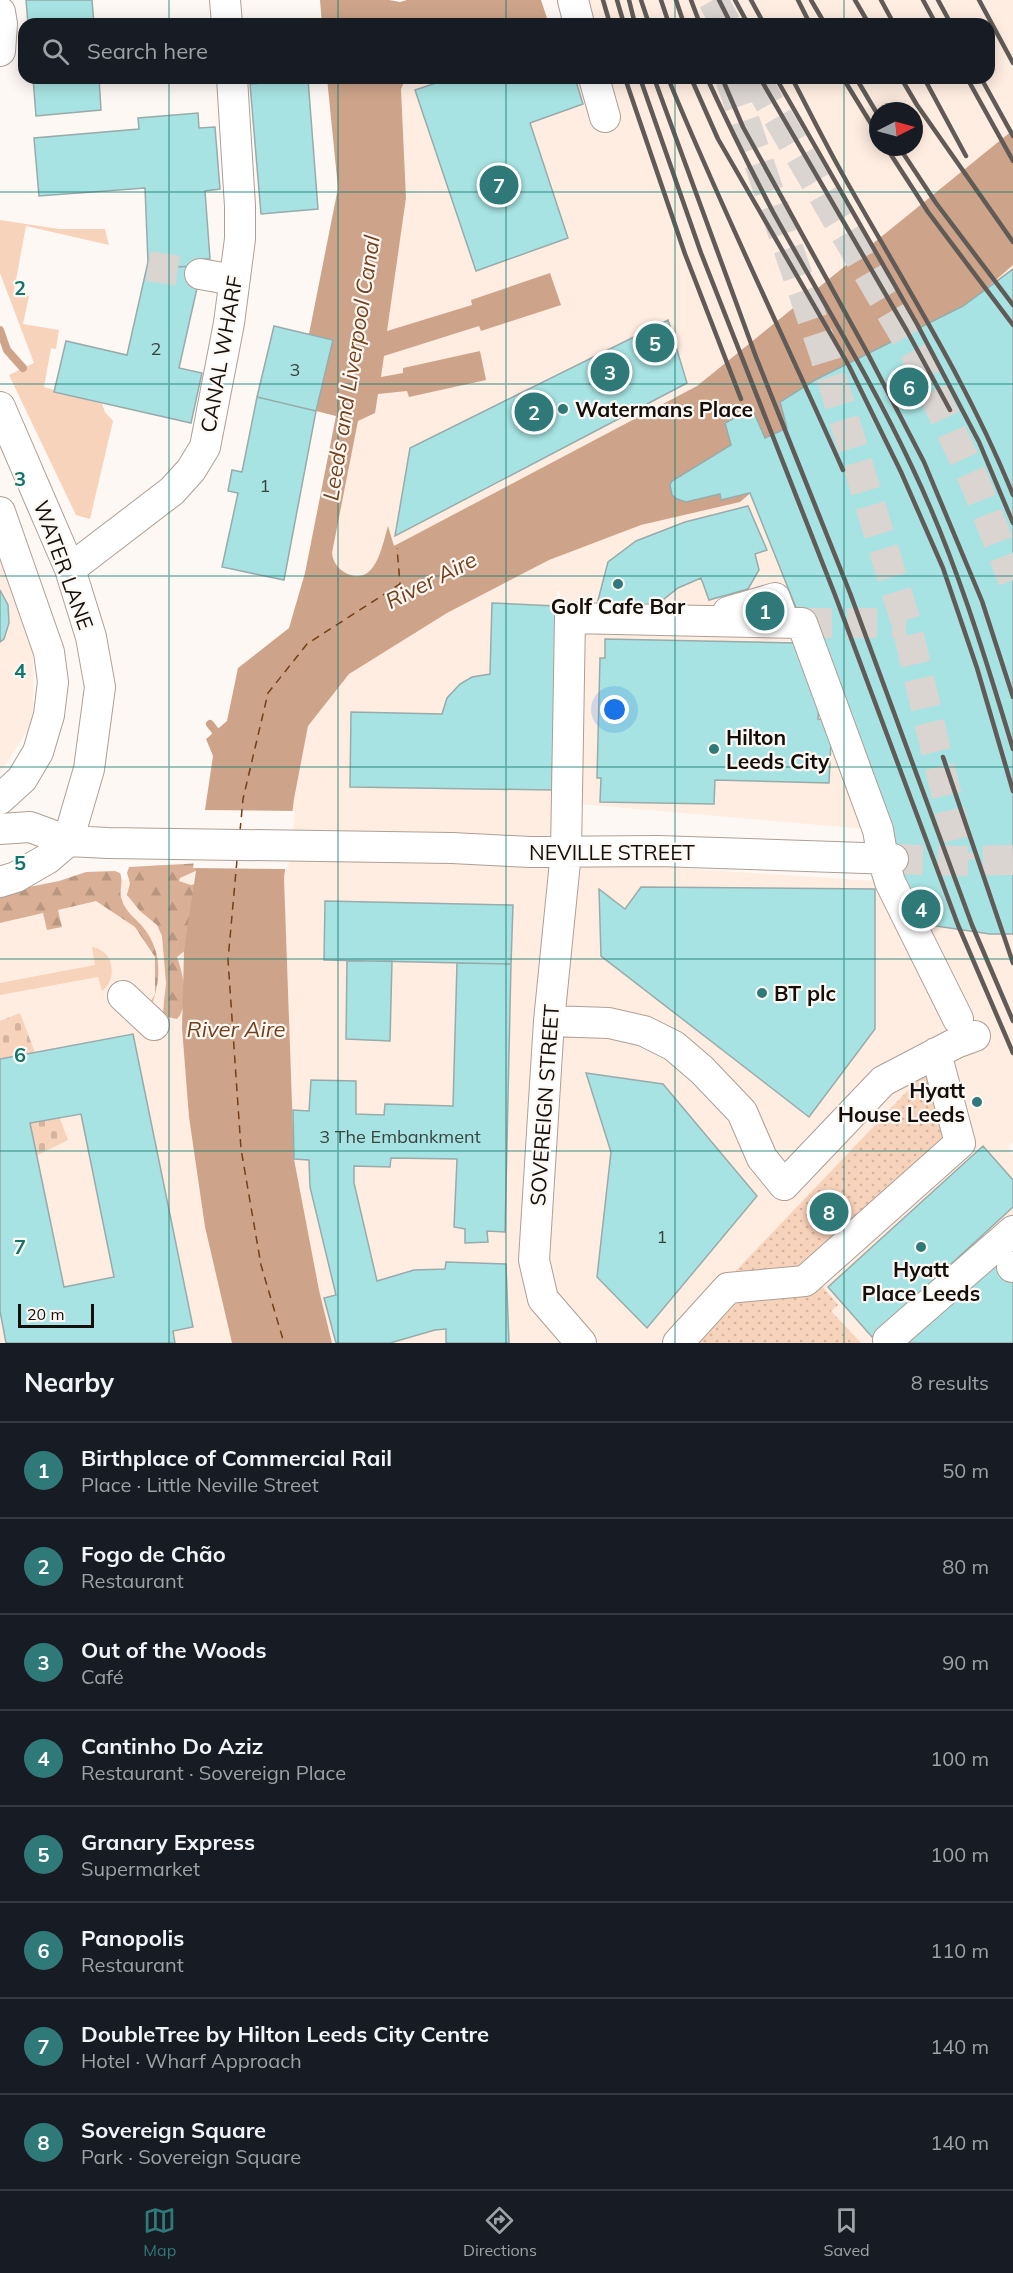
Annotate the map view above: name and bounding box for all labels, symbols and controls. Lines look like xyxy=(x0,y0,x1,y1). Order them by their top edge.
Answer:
search box xyxy=(18,18,995,84)
icon: search xyxy=(39,35,72,68)
text: Search here xyxy=(87,37,208,65)
north arrow xyxy=(869,102,923,156)
pin: 7 xyxy=(480,162,518,207)
water label: Leeds and Liverpool Canal xyxy=(316,233,386,503)
street label: CANAL WHARF xyxy=(194,273,248,434)
text: 2 xyxy=(14,275,26,300)
pin: 5 xyxy=(636,320,674,366)
house number: 2 xyxy=(151,337,161,360)
pin: 3 xyxy=(590,350,630,394)
house number: 3 xyxy=(290,358,300,381)
pin: 6 xyxy=(890,364,928,410)
pin: 2 xyxy=(514,390,554,434)
place label: Watermans Place xyxy=(575,396,753,422)
marker: Watermans Place xyxy=(556,402,570,416)
text: 3 xyxy=(14,466,26,491)
house number: 1 xyxy=(260,474,270,497)
street label: WATER LANE xyxy=(29,497,99,633)
water label: River Aire xyxy=(381,545,481,615)
marker: Golf Cafe Bar xyxy=(611,577,625,591)
pin: 1 xyxy=(746,588,784,634)
place label: Golf Cafe Bar xyxy=(551,593,686,619)
text: 4 xyxy=(14,658,26,683)
your location xyxy=(600,695,629,724)
place label: Hilton Leeds City xyxy=(726,724,830,774)
marker: Hilton Leeds City xyxy=(707,742,721,756)
street label: NEVILLE STREET xyxy=(529,839,695,865)
text: 5 xyxy=(14,850,26,875)
pin: 4 xyxy=(902,886,940,932)
place label: BT plc xyxy=(774,980,836,1006)
marker: BT plc xyxy=(755,986,769,1000)
street label: SOVEREIGN STREET xyxy=(524,1003,564,1207)
water label: River Aire xyxy=(187,1015,285,1043)
text: 6 xyxy=(14,1042,26,1067)
place label: Hyatt House Leeds xyxy=(838,1077,965,1127)
marker: Hyatt House Leeds xyxy=(970,1095,984,1109)
house number: 3 The Embankment xyxy=(319,1125,481,1148)
pin: 8 xyxy=(810,1190,848,1234)
house number: 1 xyxy=(657,1225,667,1248)
text: 7 xyxy=(14,1234,26,1259)
marker: Hyatt Place Leeds xyxy=(914,1240,928,1254)
place label: Hyatt Place Leeds xyxy=(862,1256,980,1306)
scale bar xyxy=(18,1301,94,1328)
text: 20 m xyxy=(27,1304,64,1324)
text: Nearby xyxy=(24,1366,114,1399)
text: 8 results xyxy=(911,1370,989,1395)
text: Birthplace of Commercial Rail xyxy=(81,1444,392,1472)
text: 1 xyxy=(38,1458,50,1483)
text: 50 m xyxy=(942,1458,989,1483)
text: Place · Little Neville Street xyxy=(81,1472,319,1497)
text: Fogo de Chão xyxy=(81,1540,226,1568)
text: 2 xyxy=(38,1554,50,1579)
text: 80 m xyxy=(942,1554,989,1579)
text: Restaurant xyxy=(81,1568,184,1593)
text: Out of the Woods xyxy=(81,1636,267,1664)
text: 3 xyxy=(38,1650,50,1675)
text: 90 m xyxy=(942,1650,989,1675)
text: Café xyxy=(81,1664,124,1689)
text: Cantinho Do Aziz xyxy=(81,1732,263,1760)
text: 4 xyxy=(38,1746,50,1771)
text: 100 m xyxy=(930,1746,989,1771)
text: Restaurant · Sovereign Place xyxy=(81,1760,346,1785)
text: Granary Express xyxy=(81,1828,255,1856)
text: 5 xyxy=(38,1842,50,1867)
text: 100 m xyxy=(930,1842,989,1867)
text: Supermarket xyxy=(81,1856,200,1881)
text: Panopolis xyxy=(81,1924,184,1952)
text: 6 xyxy=(38,1938,50,1963)
text: 110 m xyxy=(930,1938,989,1963)
text: Restaurant xyxy=(81,1952,184,1977)
text: DoubleTree by Hilton Leeds City Centre xyxy=(81,2020,489,2048)
text: 7 xyxy=(38,2034,50,2059)
text: 140 m xyxy=(930,2034,989,2059)
text: Hotel · Wharf Approach xyxy=(81,2048,302,2073)
text: Sovereign Square xyxy=(81,2116,266,2144)
text: 8 xyxy=(38,2130,50,2155)
text: 140 m xyxy=(930,2130,989,2155)
text: Park · Sovereign Square xyxy=(81,2144,301,2169)
tab: Map xyxy=(143,2204,176,2260)
tab: Directions xyxy=(463,2204,537,2260)
tab: Saved xyxy=(824,2204,870,2260)

